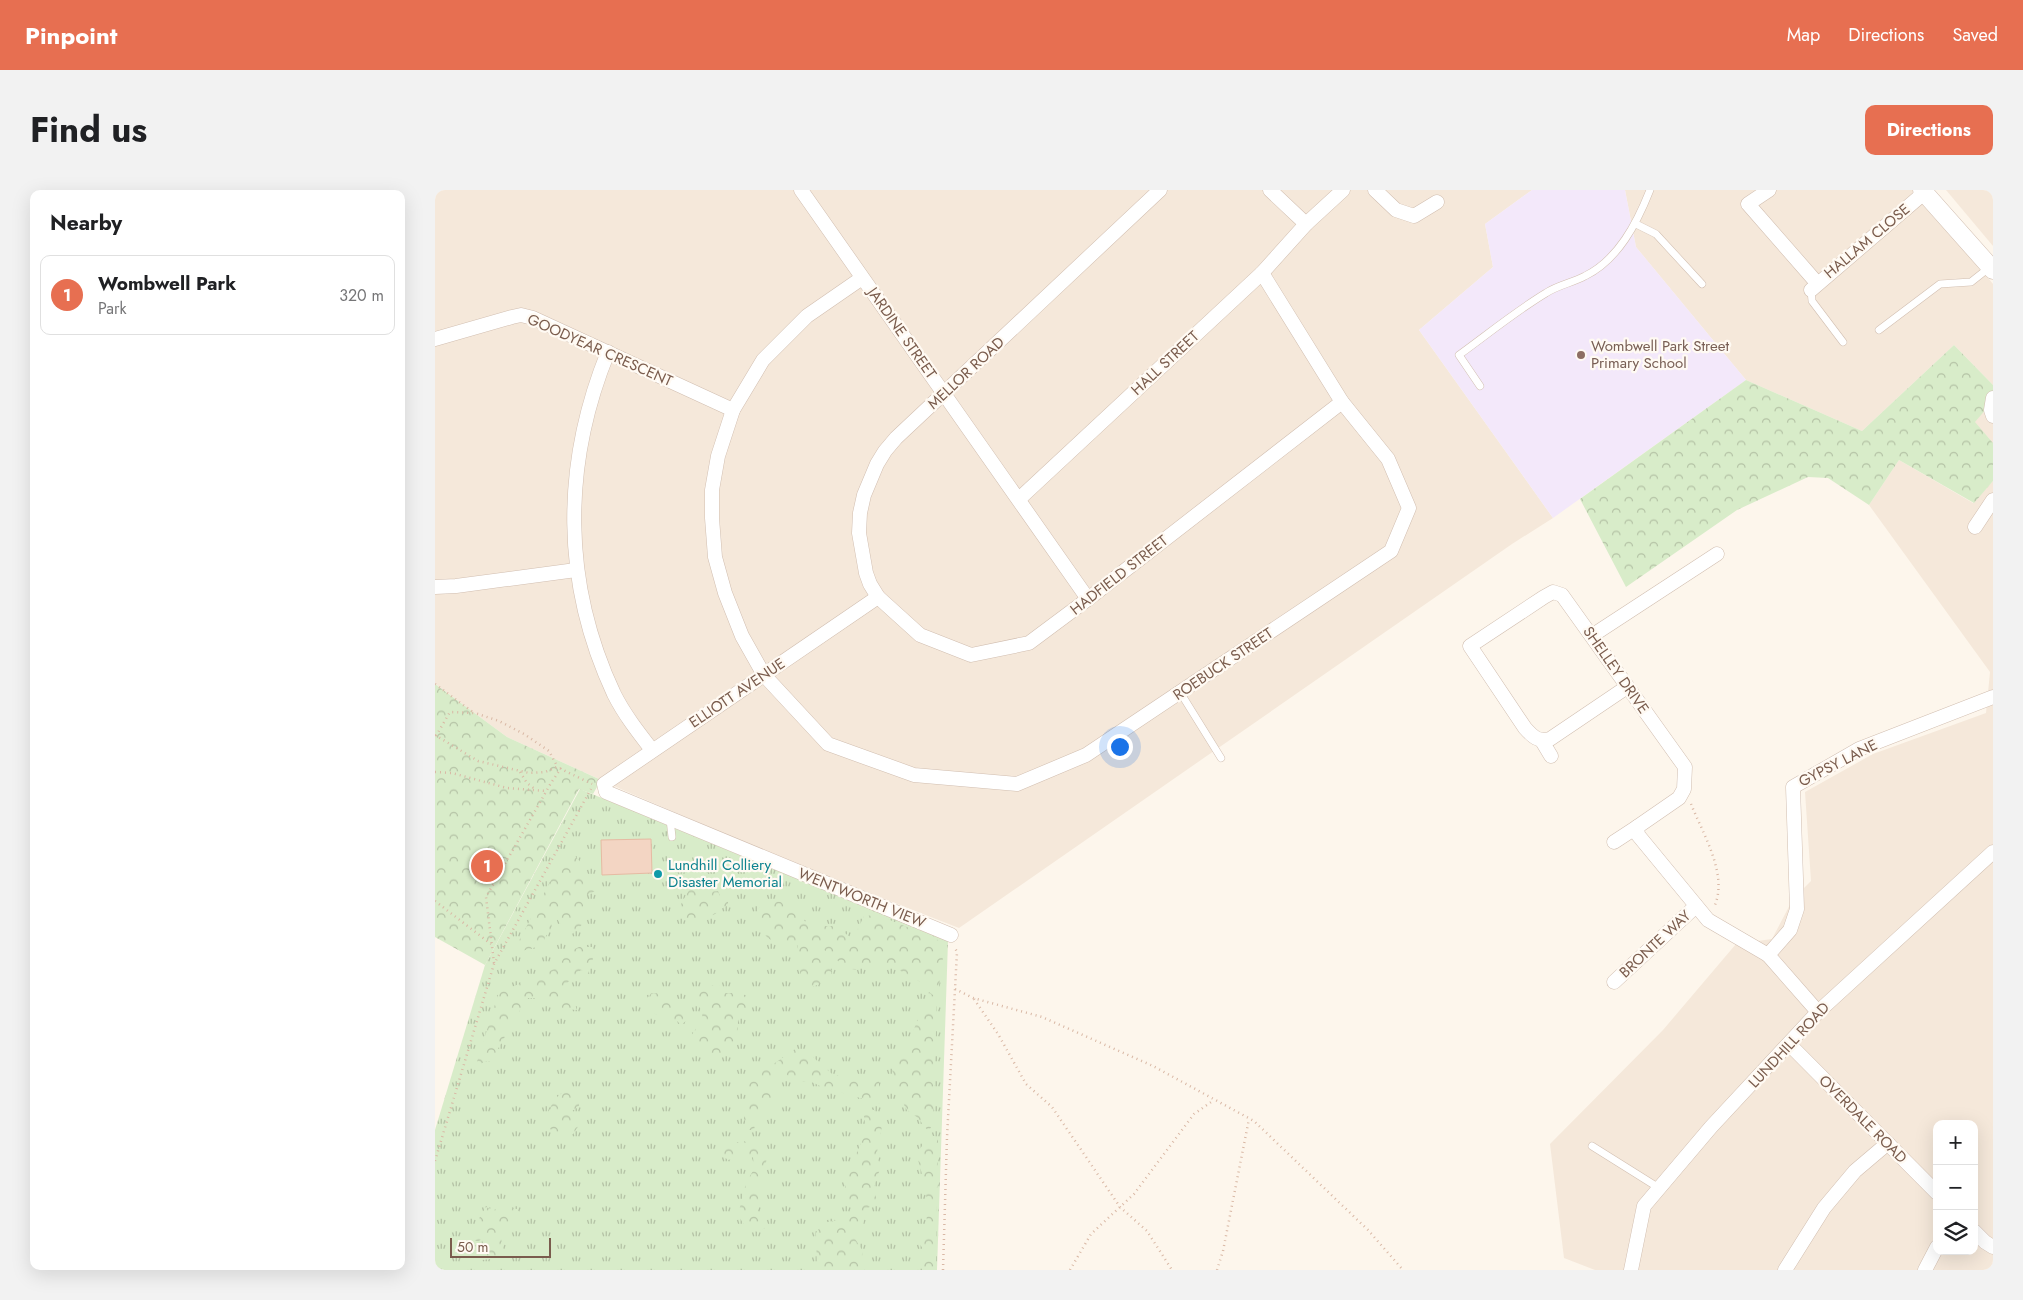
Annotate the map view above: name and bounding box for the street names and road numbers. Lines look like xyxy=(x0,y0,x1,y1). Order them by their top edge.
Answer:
street label: HALLAM CLOSE xyxy=(1819,198,1915,284)
street label: JARDINE STREET xyxy=(861,281,942,383)
street label: GOODYEAR CRESCENT xyxy=(524,308,676,392)
street label: HALL STREET xyxy=(1126,326,1204,400)
street label: MELLOR ROAD xyxy=(923,331,1009,415)
street label: HADFIELD STREET xyxy=(1065,530,1173,620)
street label: ROEBUCK STREET xyxy=(1169,622,1277,706)
street label: SHELLEY DRIVE xyxy=(1578,622,1654,718)
street label: ELLIOTT AVENUE xyxy=(685,653,789,733)
street label: GYPSY LANE xyxy=(1795,734,1881,792)
street label: WENTWORTH VIEW xyxy=(795,862,929,934)
street label: BRONTE WAY xyxy=(1614,905,1696,983)
street label: LUNDHILL ROAD xyxy=(1743,997,1835,1093)
street label: OVERDALE ROAD xyxy=(1814,1070,1912,1168)

